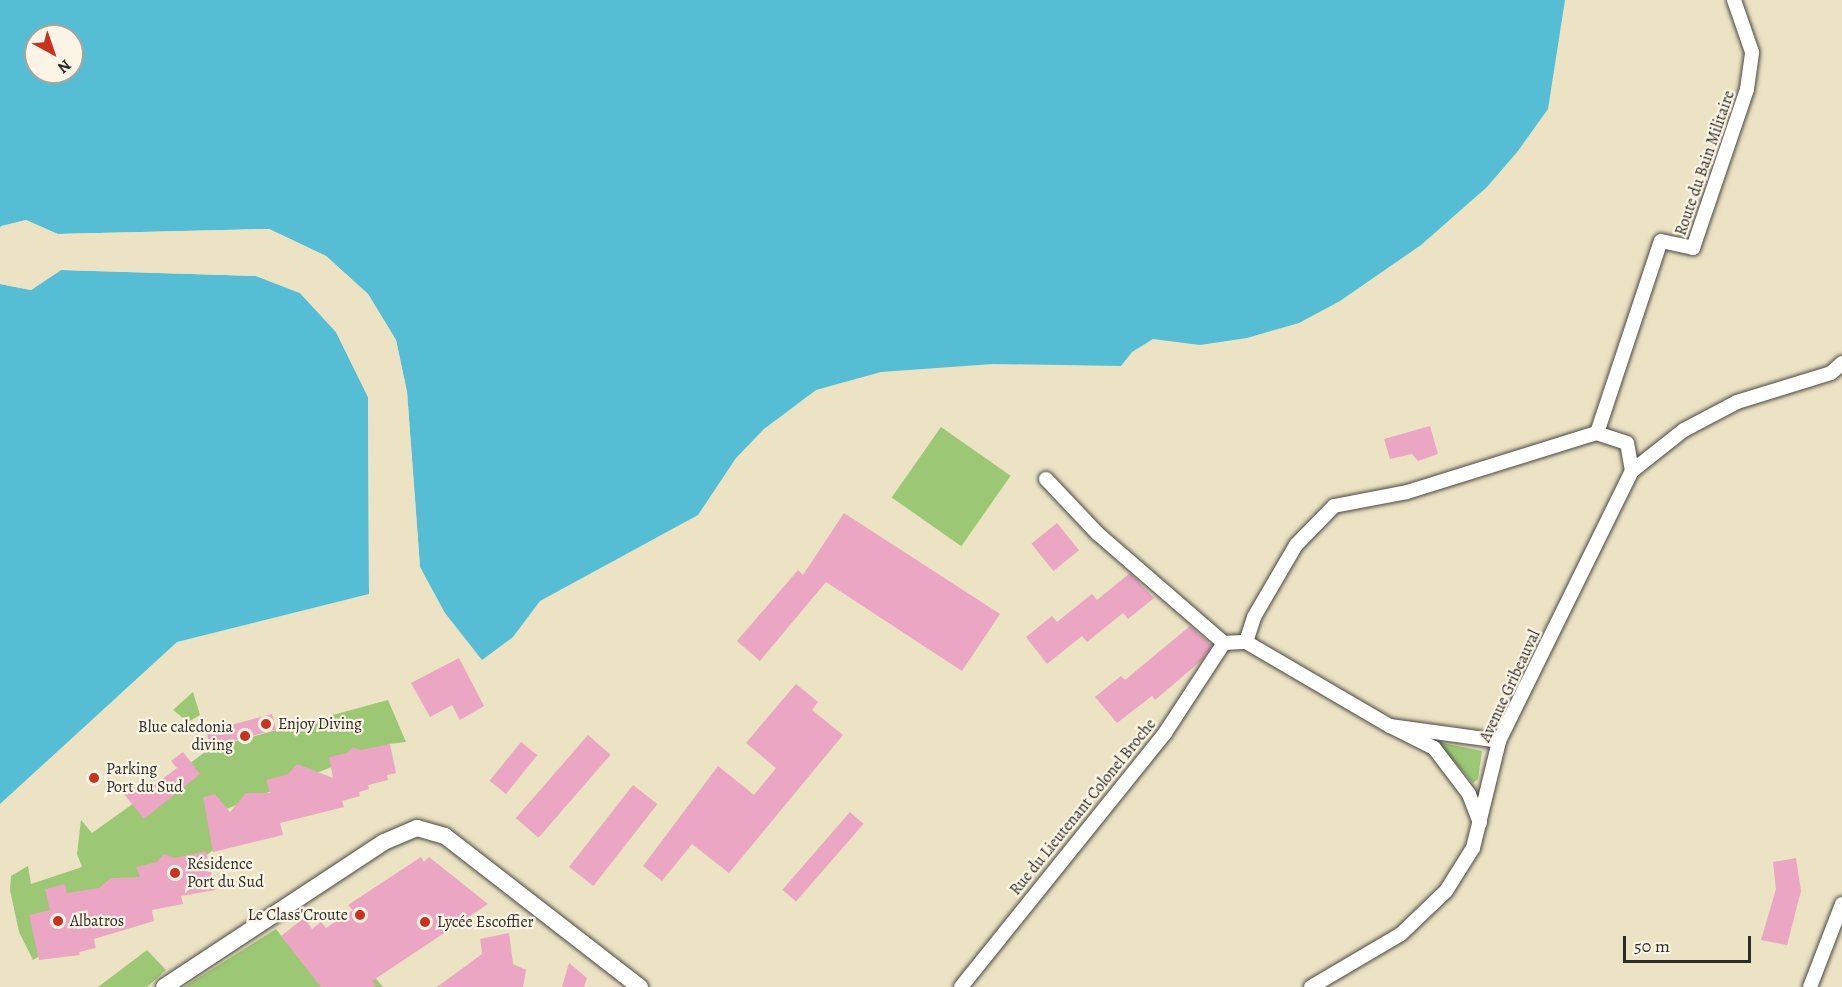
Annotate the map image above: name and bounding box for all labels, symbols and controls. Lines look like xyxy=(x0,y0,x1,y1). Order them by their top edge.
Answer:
north arrow xyxy=(24,24,84,84)
text: N xyxy=(53,54,76,78)
street label: Route du Bain Militaire xyxy=(1671,88,1739,238)
street label: Avenue Gribeauval xyxy=(1476,627,1544,745)
place label: Enjoy Diving xyxy=(278,714,362,734)
street label: Rue du Lieutenant Colonel Broche xyxy=(1006,715,1160,899)
place label: Blue caledonia diving xyxy=(138,717,233,755)
marker: Enjoy Diving xyxy=(259,717,273,731)
marker: Blue caledonia diving xyxy=(238,729,252,743)
place label: Parking Port du Sud xyxy=(106,759,183,797)
marker: Parking Port du Sud xyxy=(87,771,101,785)
place label: Résidence Port du Sud xyxy=(187,854,264,892)
marker: Résidence Port du Sud xyxy=(168,866,182,880)
place label: Le Class'Croute xyxy=(248,905,348,925)
marker: Le Class'Croute xyxy=(353,908,367,922)
place label: Albatros xyxy=(70,911,124,931)
place label: Lycée Escoffier xyxy=(437,912,534,932)
marker: Albatros xyxy=(51,914,65,928)
marker: Lycée Escoffier xyxy=(418,915,432,929)
scale bar xyxy=(1626,924,1754,962)
text: 50 m xyxy=(1634,934,1670,958)

